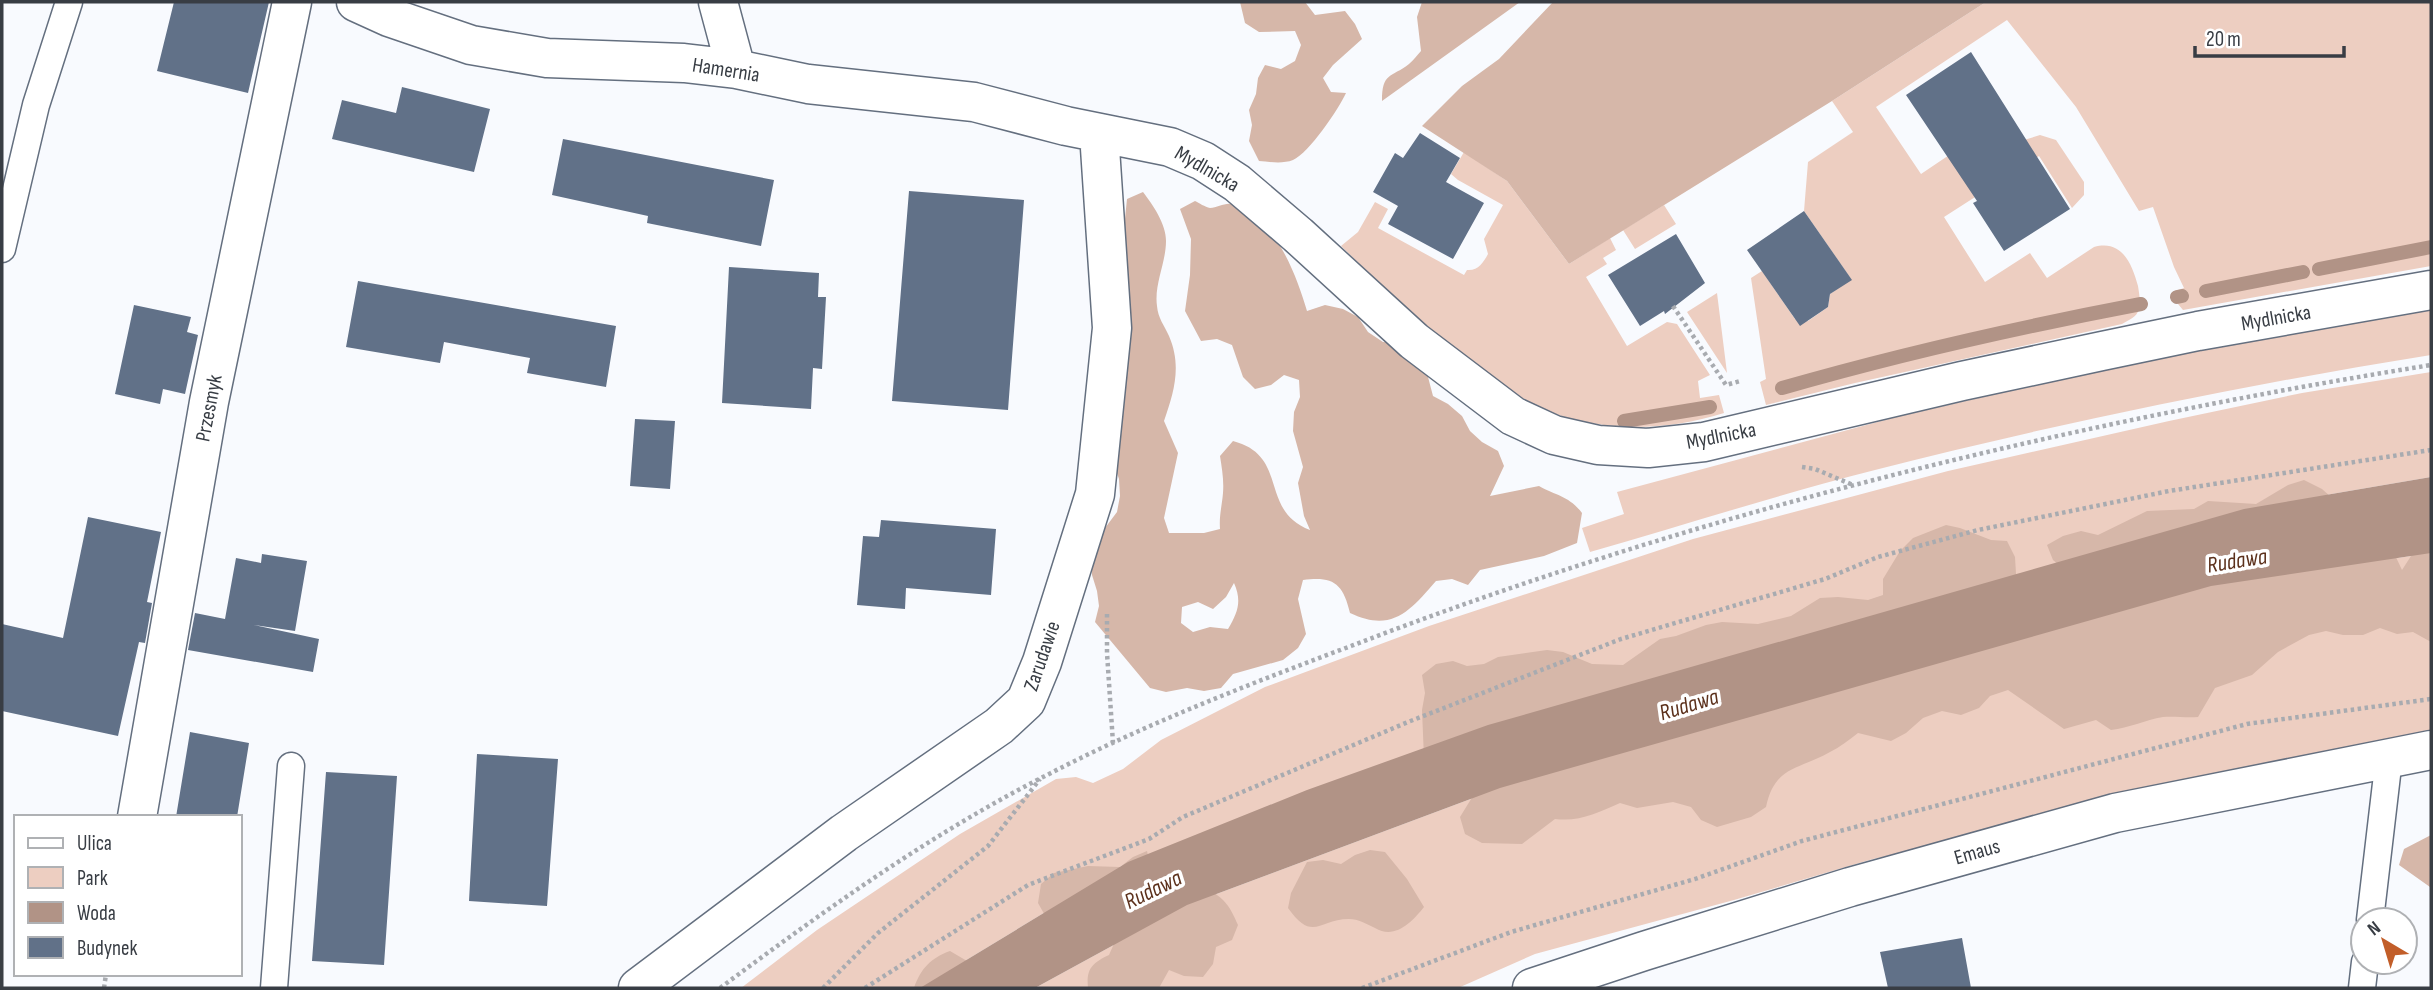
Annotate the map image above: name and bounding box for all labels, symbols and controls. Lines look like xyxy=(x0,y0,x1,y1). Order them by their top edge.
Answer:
scale bar xyxy=(2195,14,2344,58)
text: 20 m xyxy=(2206,27,2241,52)
street label: Hamernia xyxy=(691,52,761,88)
street label: Mydlnicka xyxy=(1170,141,1244,197)
street label: Mydlnicka xyxy=(2239,300,2313,336)
street label: Przesmyk xyxy=(190,372,228,444)
street label: Mydlnicka xyxy=(1684,417,1758,455)
water label: Rudawa xyxy=(2205,542,2270,580)
street label: Zarudawie xyxy=(1018,618,1066,694)
water label: Rudawa xyxy=(1656,683,1723,727)
legend xyxy=(14,815,242,976)
text: Ulica xyxy=(77,831,112,856)
street label: Emaus xyxy=(1951,834,2003,870)
water label: Rudawa xyxy=(1120,864,1187,916)
text: Park xyxy=(77,866,108,891)
text: Woda xyxy=(77,901,116,926)
north arrow xyxy=(2349,906,2419,976)
text: N xyxy=(2363,917,2386,941)
text: Budynek xyxy=(77,936,137,961)

